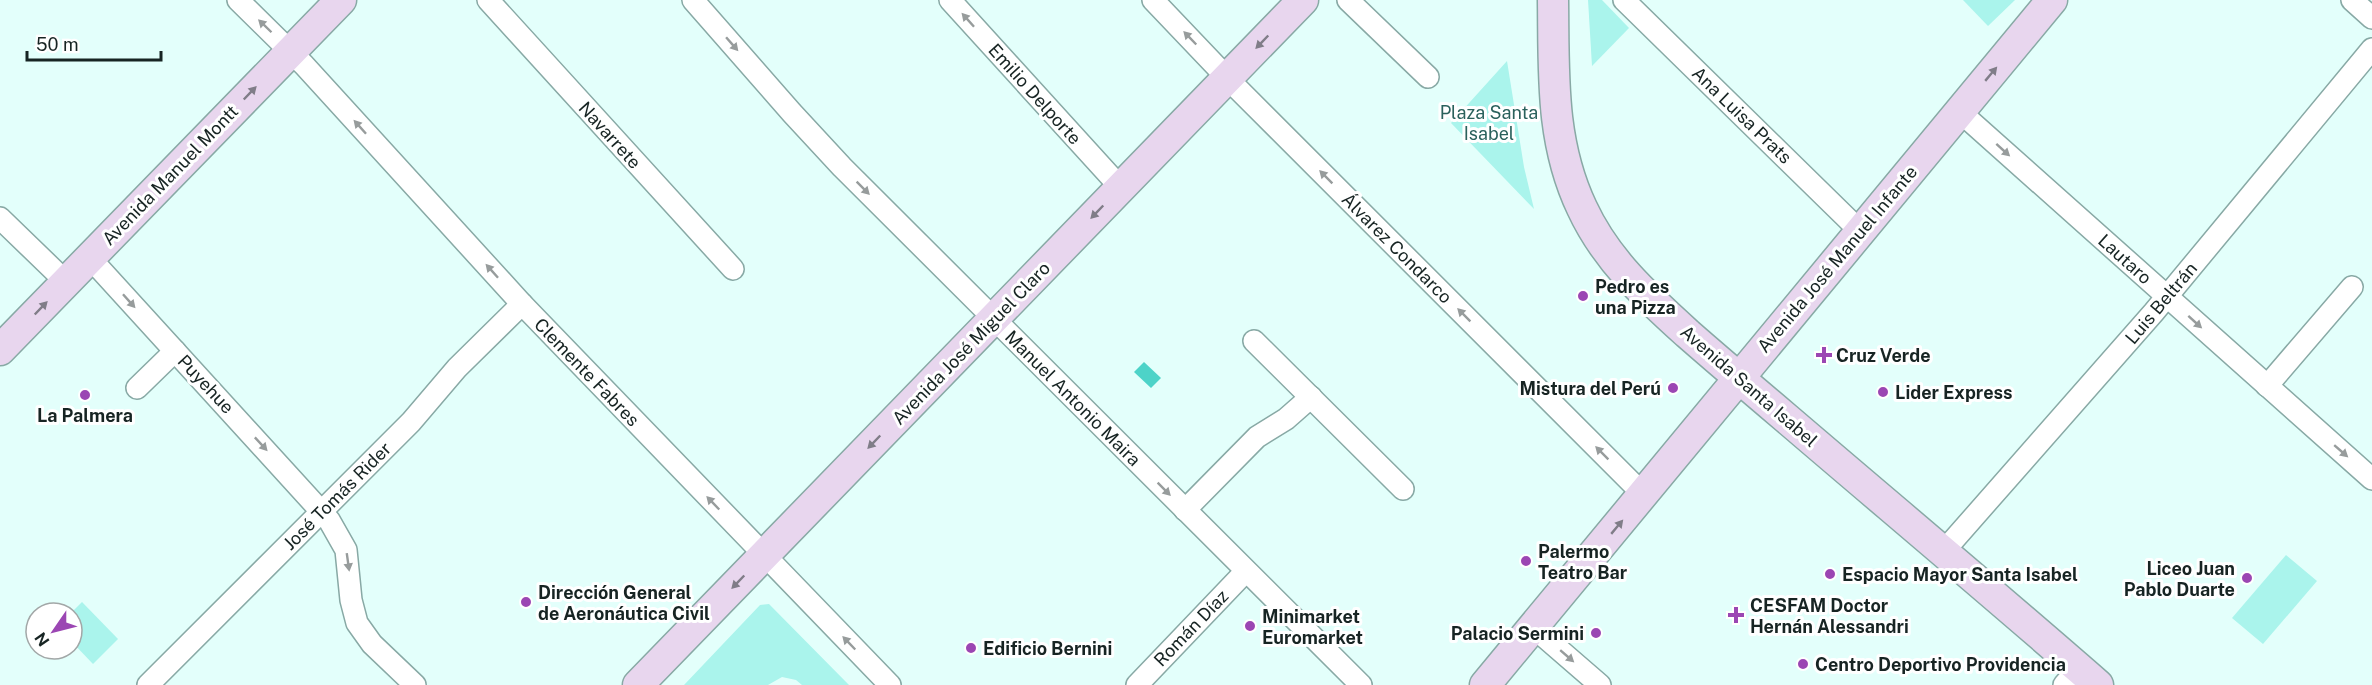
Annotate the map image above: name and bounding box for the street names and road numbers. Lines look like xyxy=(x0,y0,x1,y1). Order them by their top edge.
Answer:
street label: Emilio Delporte xyxy=(984,39,1086,149)
street label: Ana Luisa Prats xyxy=(1688,62,1796,168)
street label: Navarrete xyxy=(575,97,645,173)
street label: Avenida Manuel Montt xyxy=(98,101,242,249)
street label: Avenida José Manuel Infante xyxy=(1753,161,1921,357)
street label: Álvarez Condarco xyxy=(1338,188,1457,307)
street label: Lautaro xyxy=(2094,230,2156,288)
street label: Avenida José Miguel Claro xyxy=(888,257,1054,429)
street label: Luis Beltrán xyxy=(2121,258,2201,348)
street label: Clemente Fabres xyxy=(530,314,644,430)
street label: Avenida Santa Isabel xyxy=(1676,321,1822,451)
street label: Manuel Antonio Maira xyxy=(1001,326,1145,470)
street label: Puyehue xyxy=(174,350,238,418)
street label: José Tomás Rider xyxy=(279,438,395,554)
street label: Román Díaz xyxy=(1150,586,1232,670)

